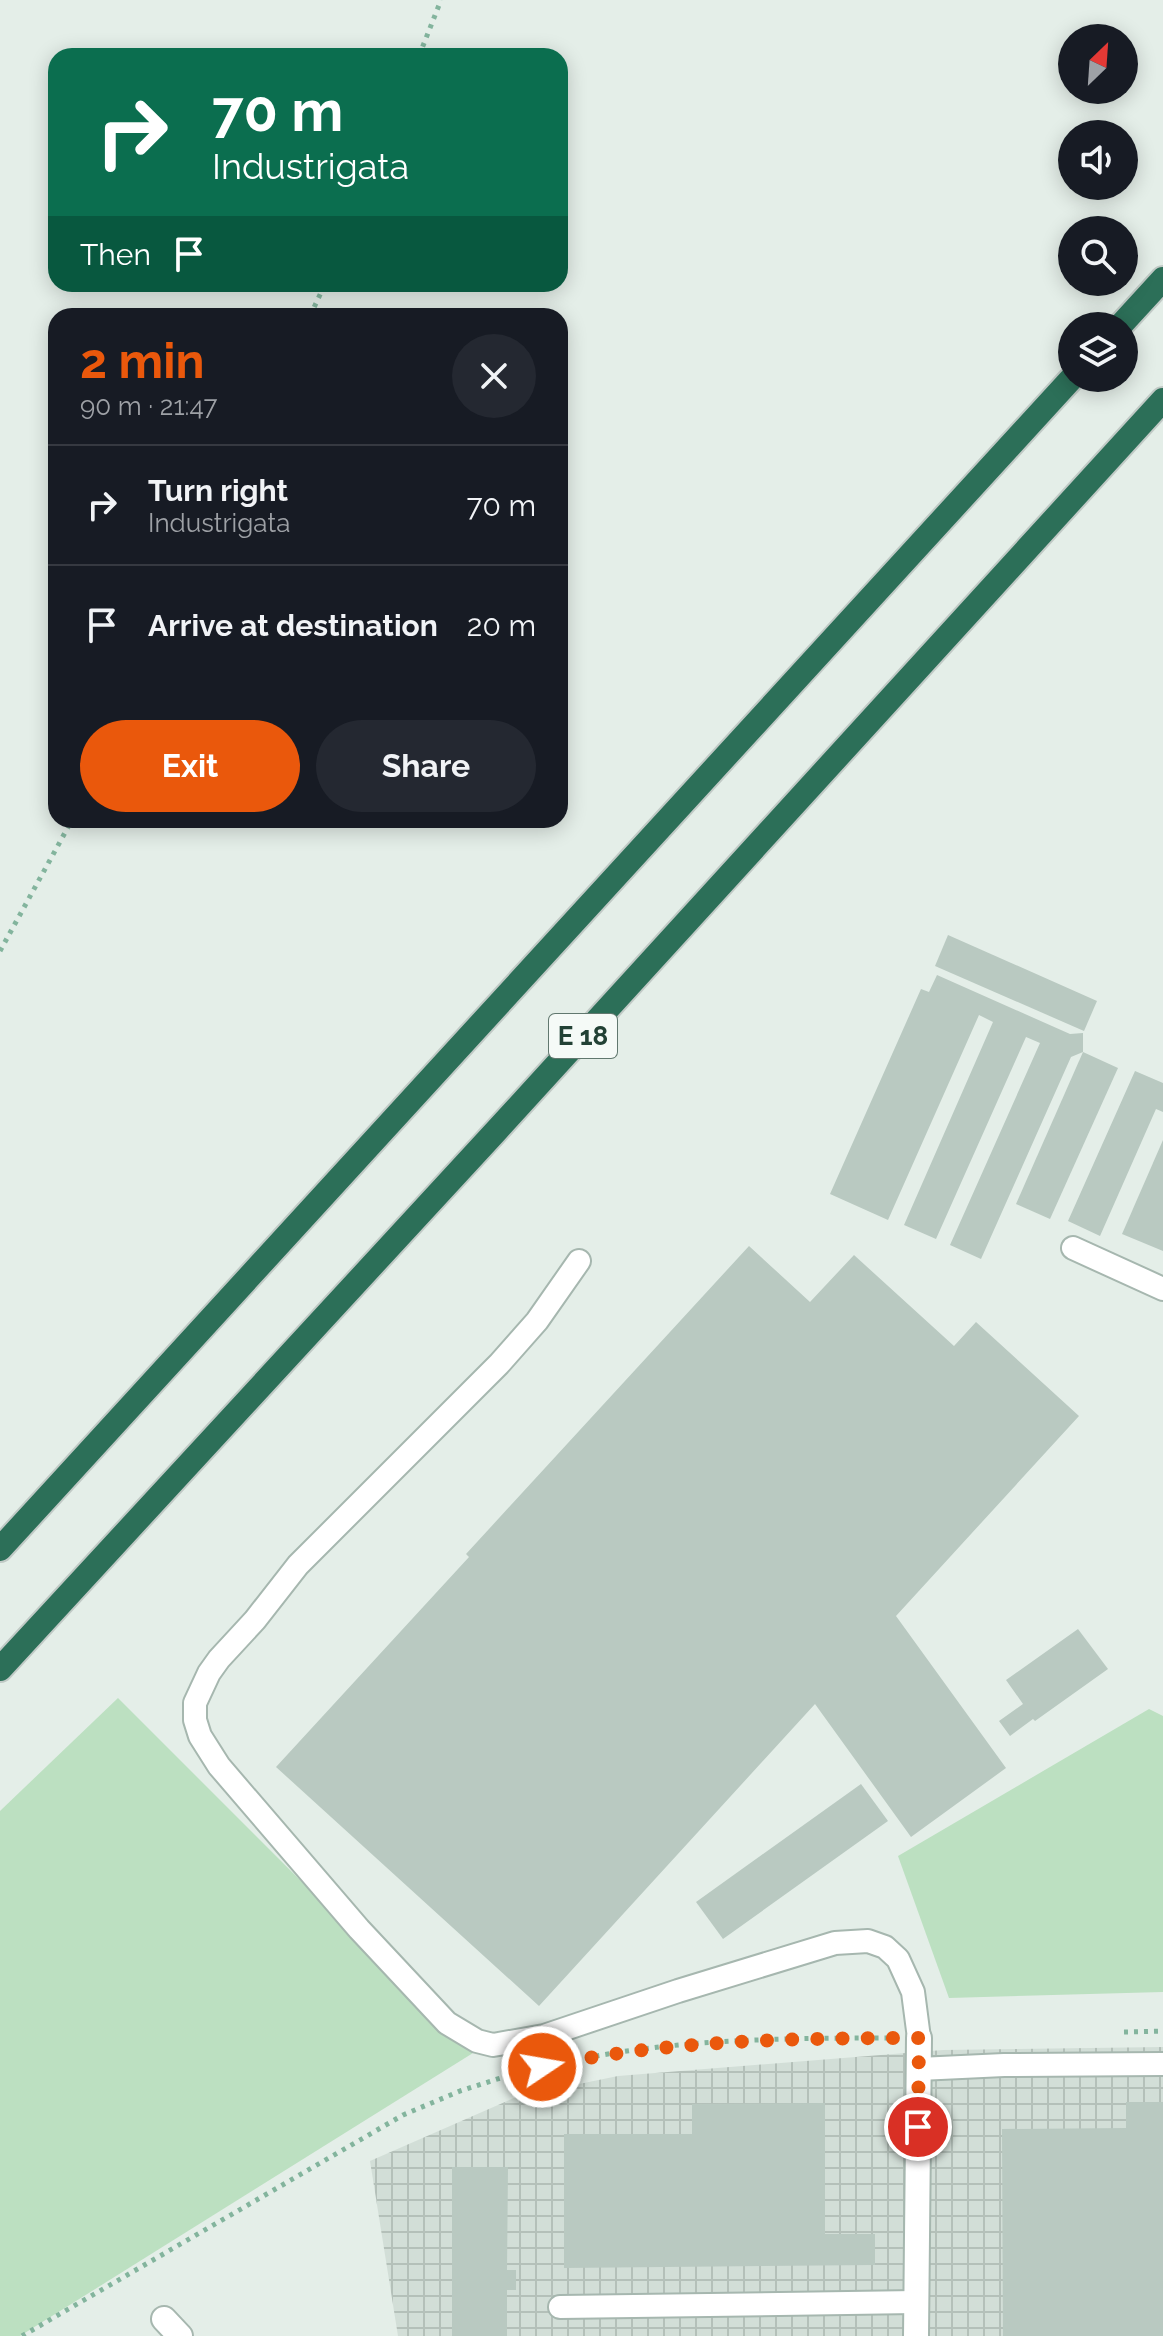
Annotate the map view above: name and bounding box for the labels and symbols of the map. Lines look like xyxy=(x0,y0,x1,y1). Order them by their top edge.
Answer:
north arrow xyxy=(1058,24,1138,104)
road number: E 18 xyxy=(549,1014,617,1058)
position arrow xyxy=(500,2025,584,2109)
pin xyxy=(884,2093,952,2161)

